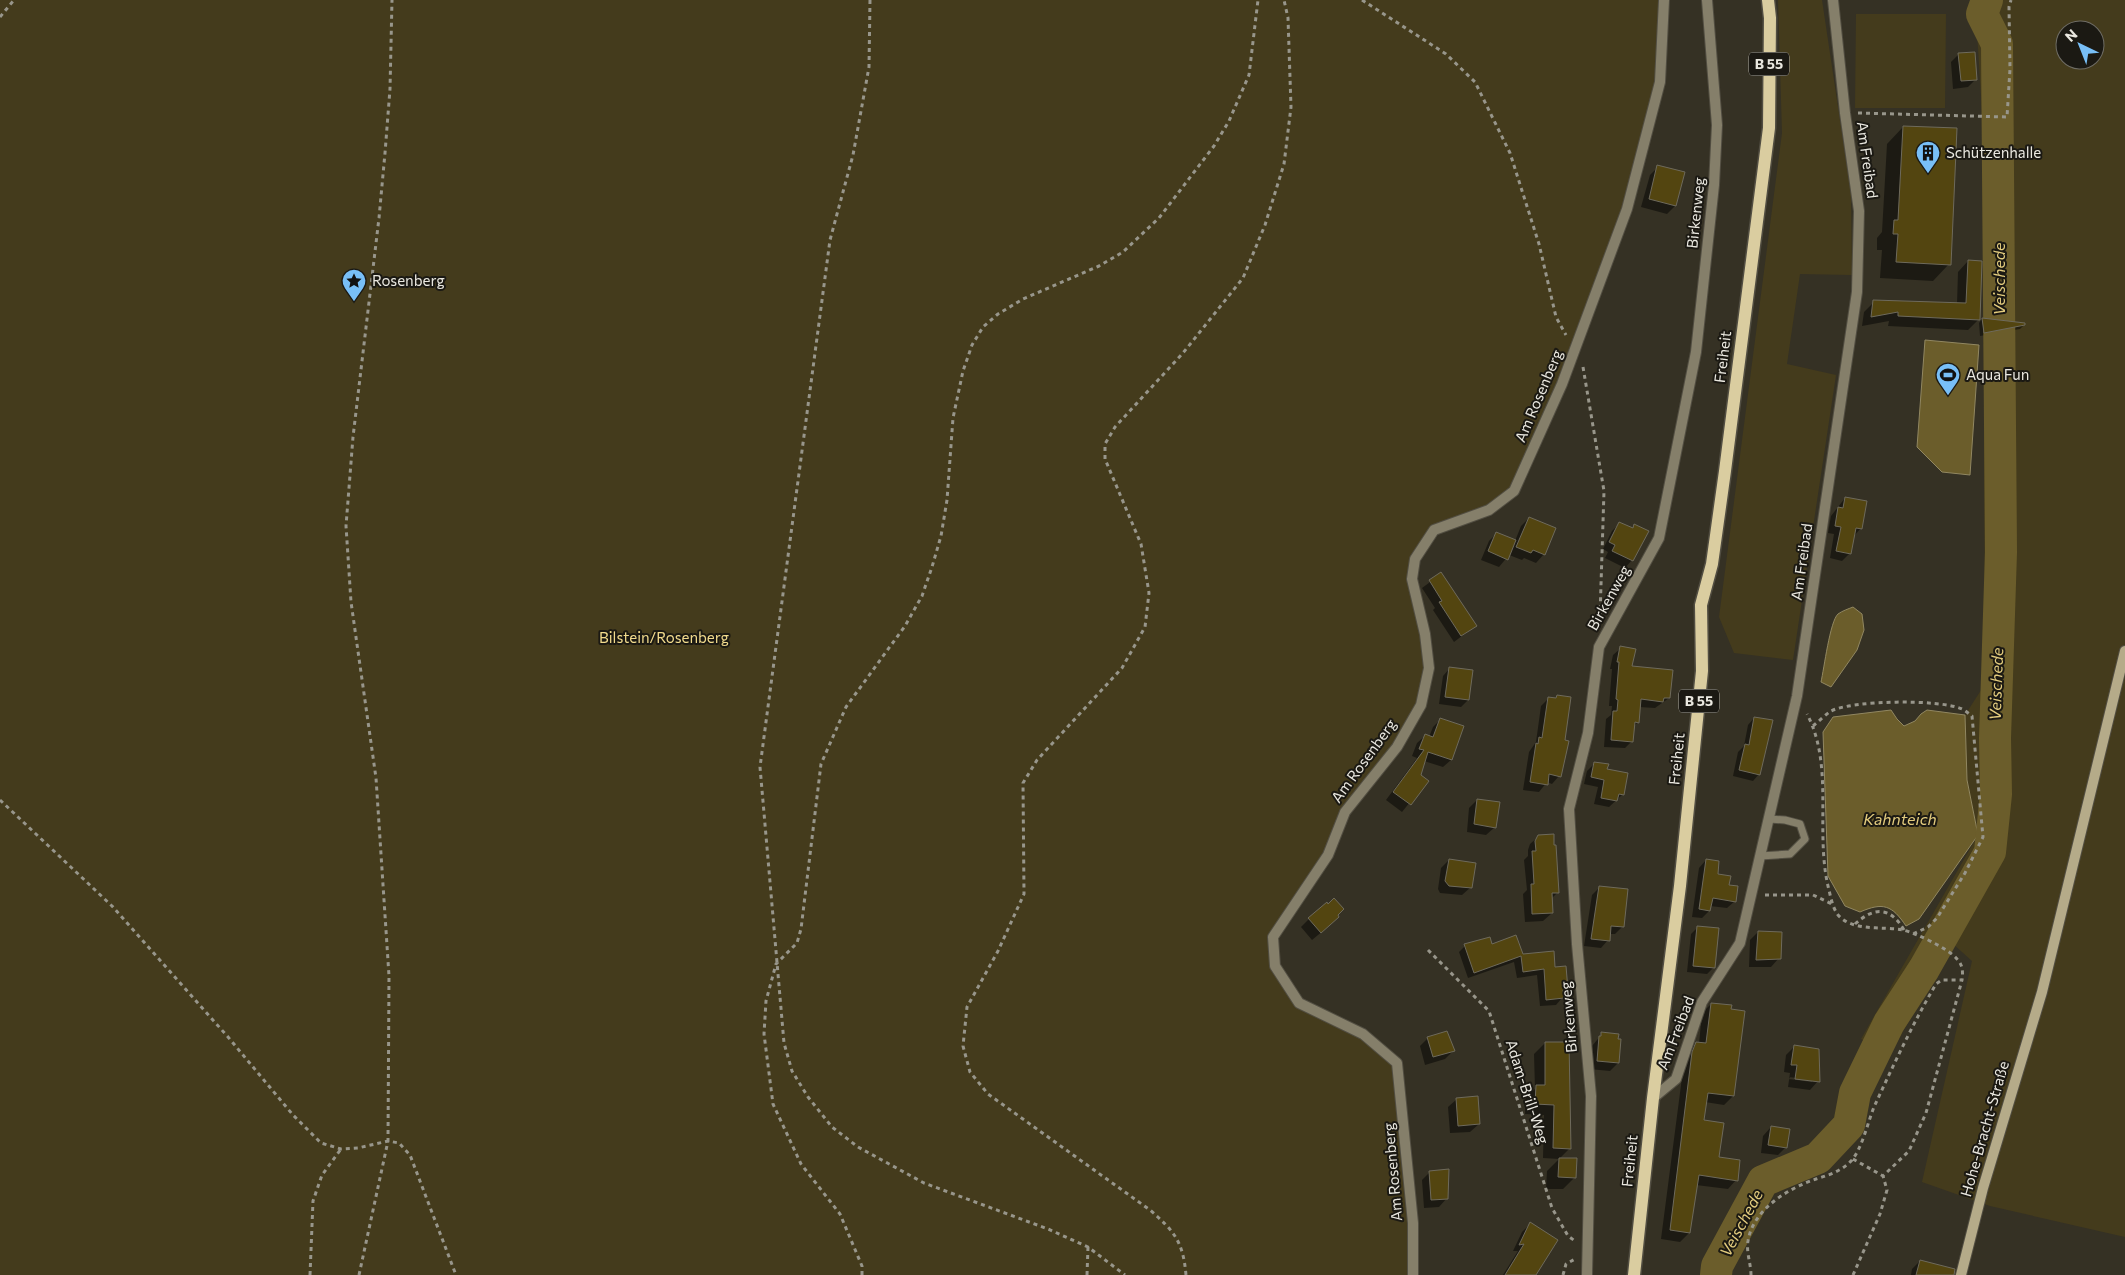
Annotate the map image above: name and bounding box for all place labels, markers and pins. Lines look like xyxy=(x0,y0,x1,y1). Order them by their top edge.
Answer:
building icon: Schützenhalle xyxy=(1915,140,1941,174)
place label: Schützenhalle xyxy=(1946,143,2041,161)
place icon: Rosenberg xyxy=(341,268,367,302)
place label: Rosenberg xyxy=(372,271,445,289)
sports icon: Aqua Fun xyxy=(1935,362,1961,396)
place label: Aqua Fun xyxy=(1966,365,2029,383)

